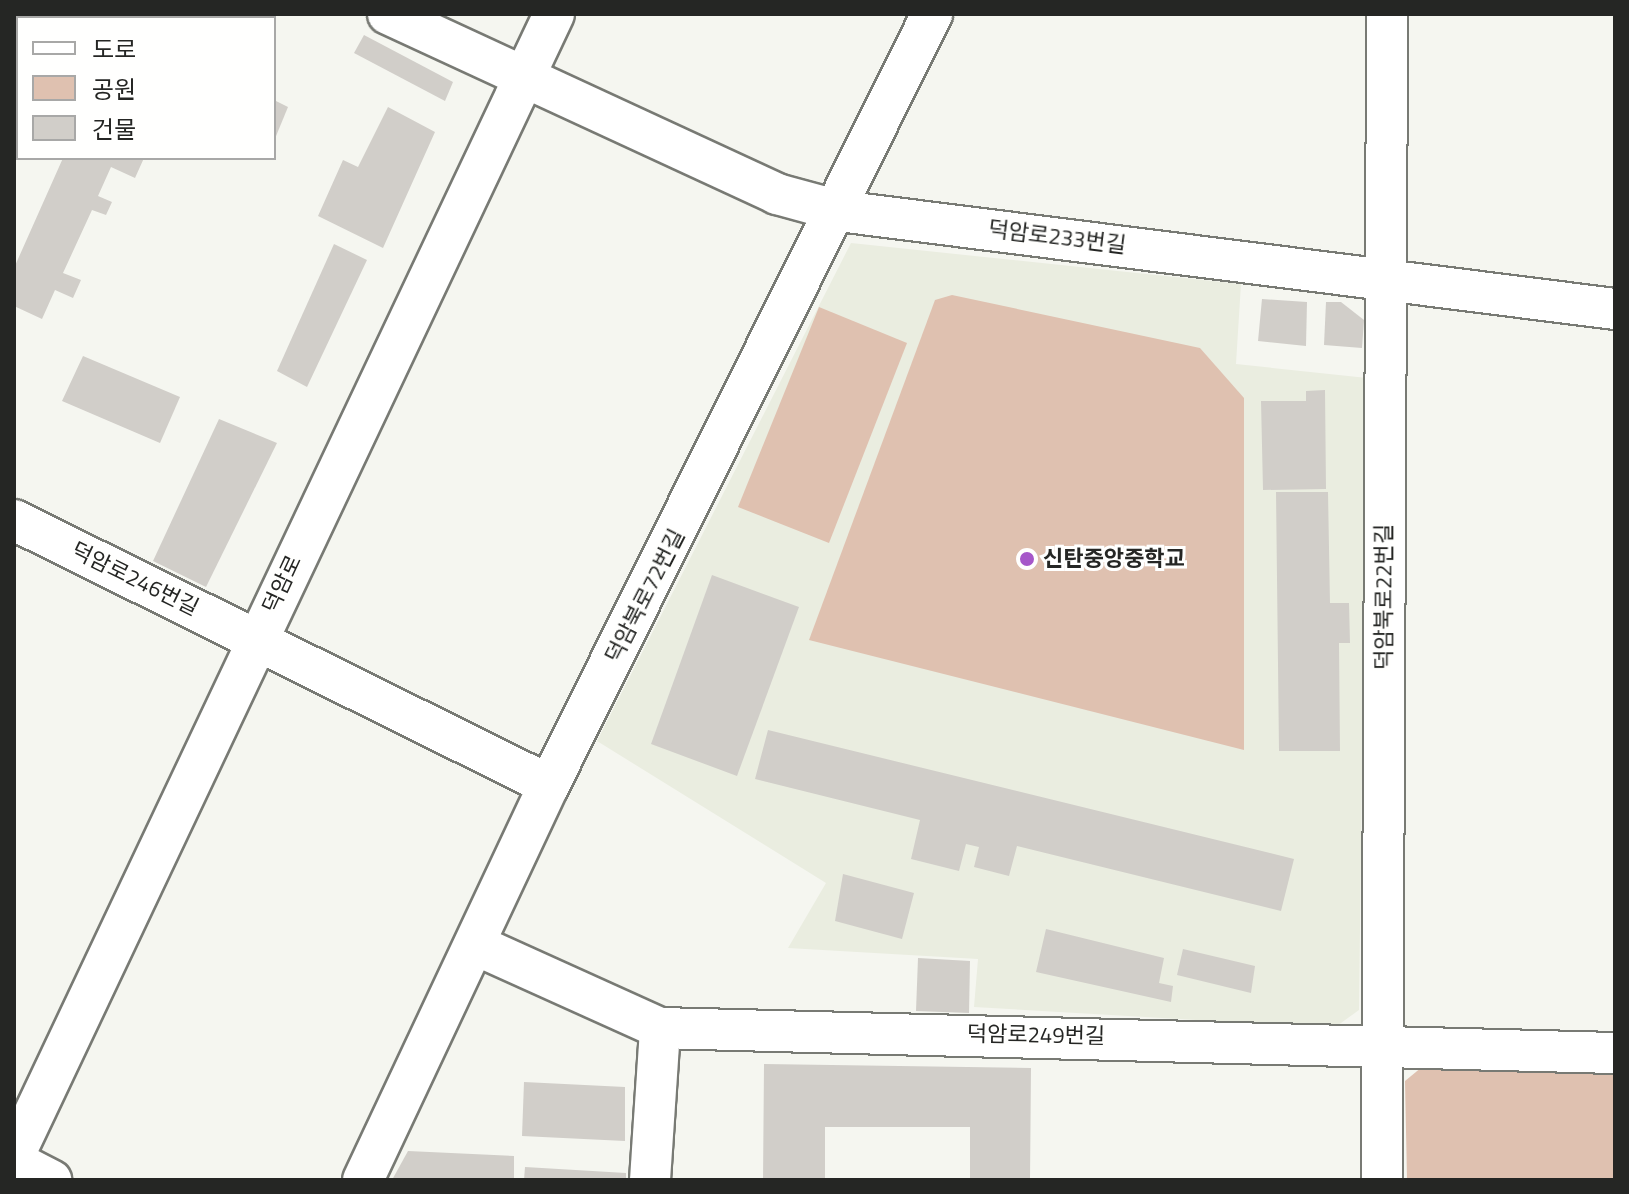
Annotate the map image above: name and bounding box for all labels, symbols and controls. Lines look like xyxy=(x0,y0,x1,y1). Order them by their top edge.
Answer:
legend xyxy=(16,16,276,160)
text: 도로 xyxy=(92,31,136,67)
text: 공원 xyxy=(92,71,136,107)
text: 건물 xyxy=(92,111,136,147)
street label: 덕암로233번길 xyxy=(987,215,1127,259)
street label: 덕암북로22번길 xyxy=(1371,524,1397,670)
street label: 덕암북로72번길 xyxy=(600,525,690,667)
street label: 덕암로246번길 xyxy=(67,537,203,621)
place label: 신탄중앙중학교 xyxy=(1043,546,1185,572)
marker: 신탄중앙중학교 xyxy=(1018,550,1036,568)
street label: 덕암로 xyxy=(257,551,307,617)
street label: 덕암로249번길 xyxy=(967,1021,1105,1049)

